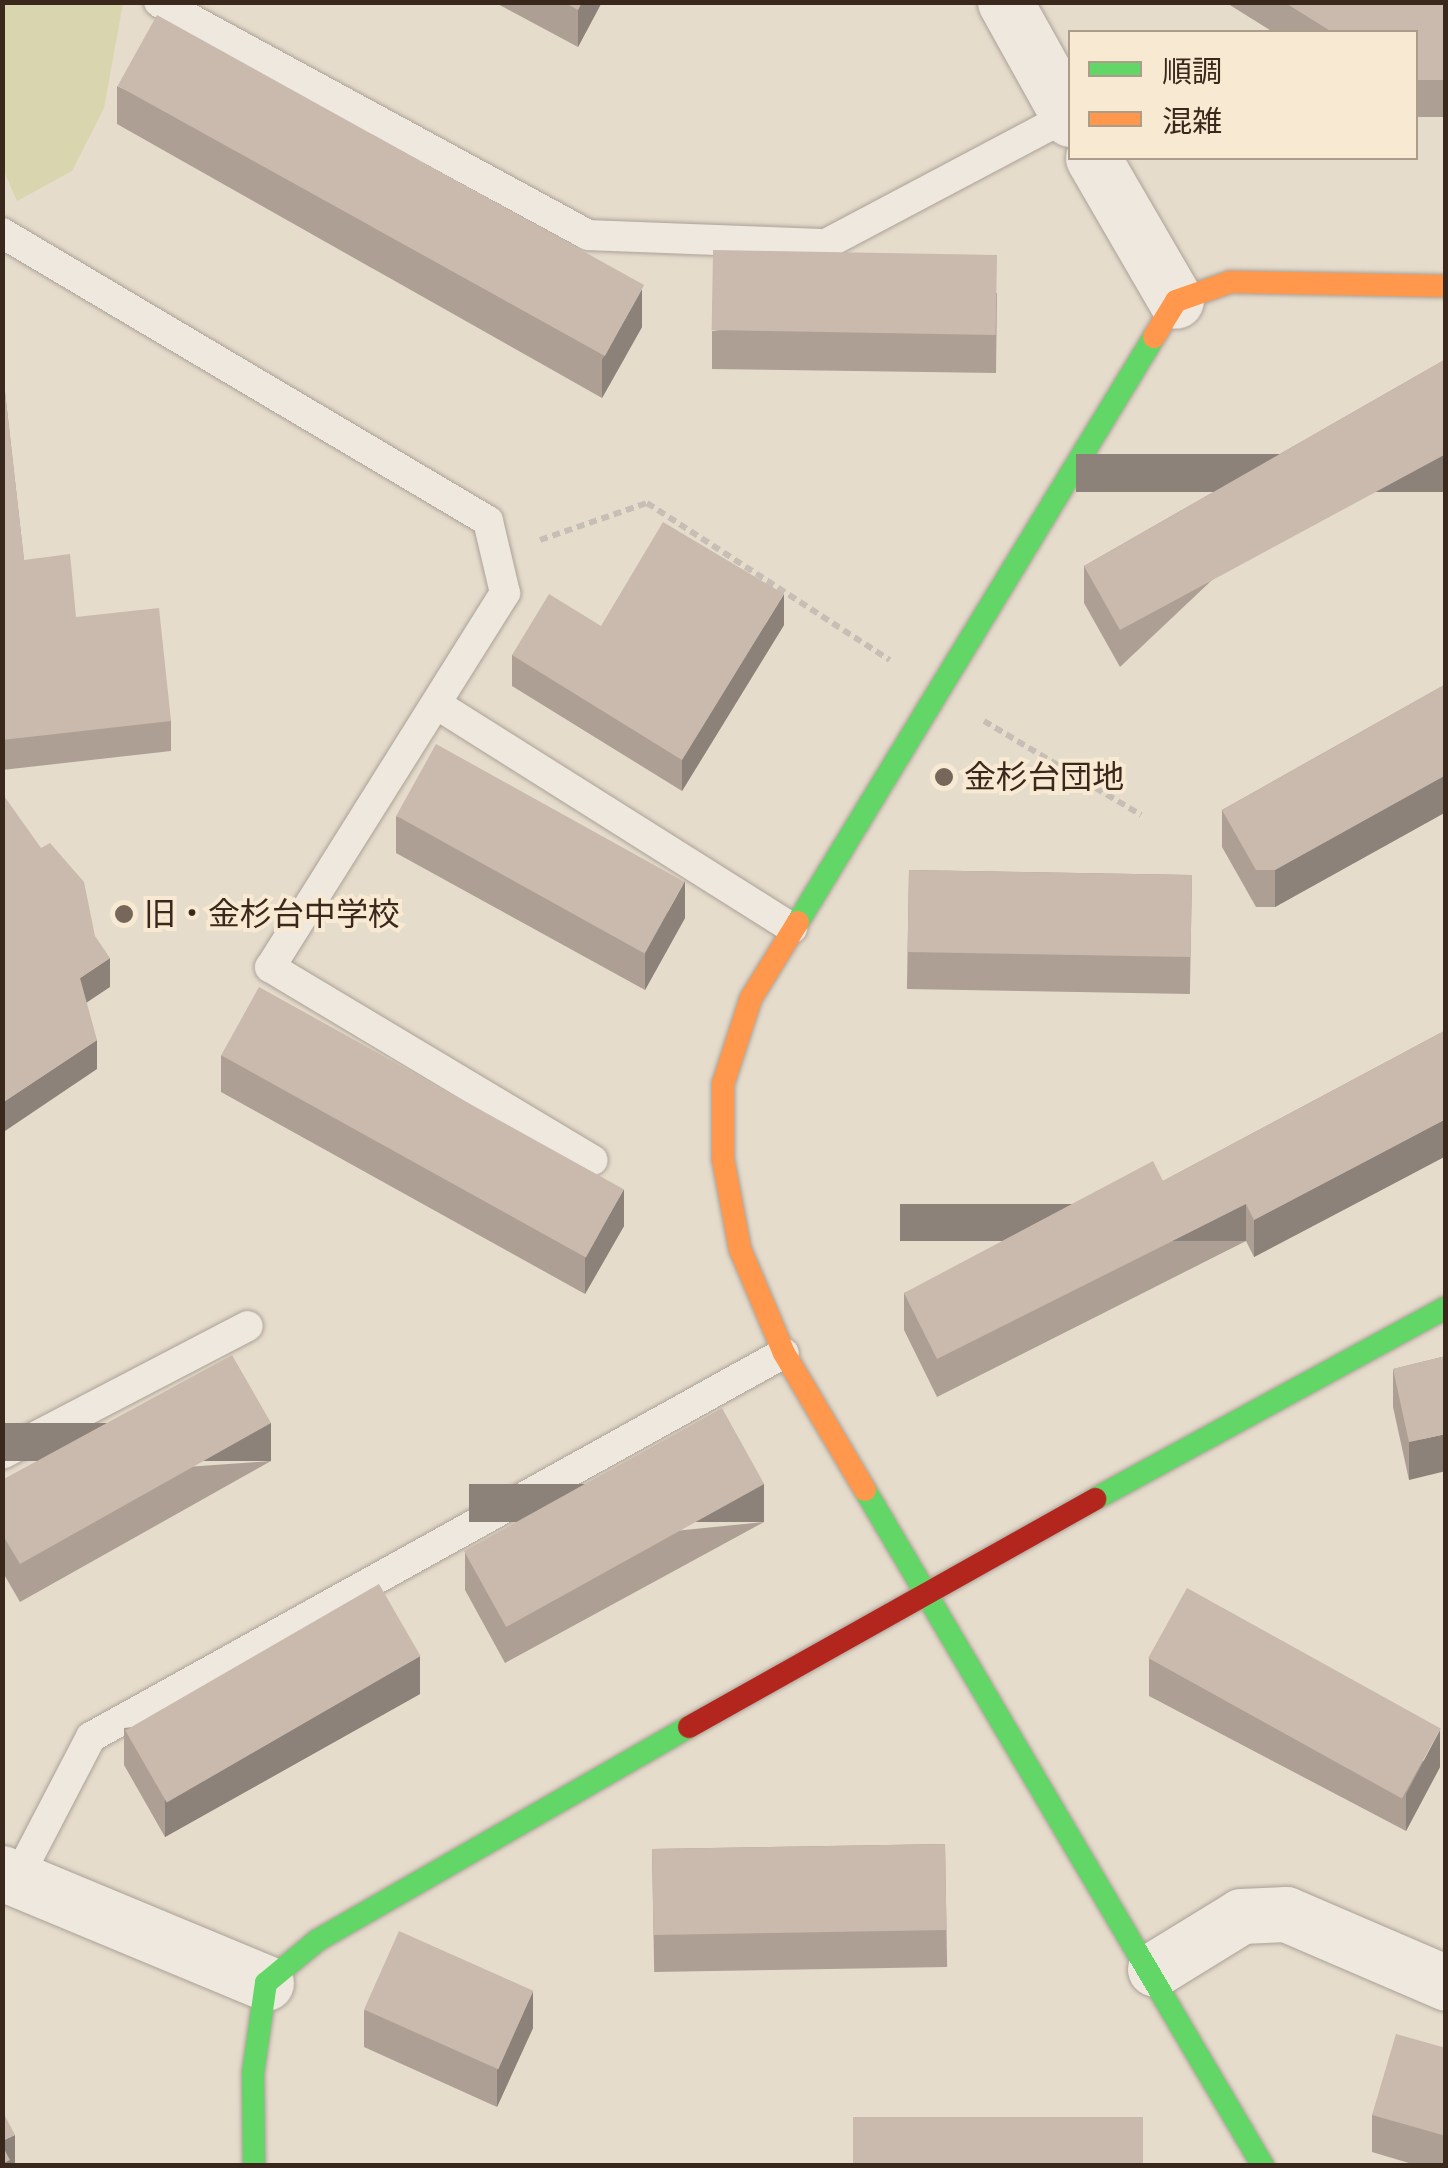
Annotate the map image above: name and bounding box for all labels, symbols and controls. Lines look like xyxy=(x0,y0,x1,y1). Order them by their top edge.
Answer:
legend xyxy=(1068,30,1418,160)
text: 順調 xyxy=(1162,52,1222,90)
text: 混雑 xyxy=(1162,102,1222,140)
place label: 金杉台団地 xyxy=(964,758,1124,796)
marker: 金杉台団地 xyxy=(933,766,955,788)
place label: 旧・金杉台中学校 xyxy=(144,895,400,933)
marker: 旧・金杉台中学校 xyxy=(113,903,135,925)

